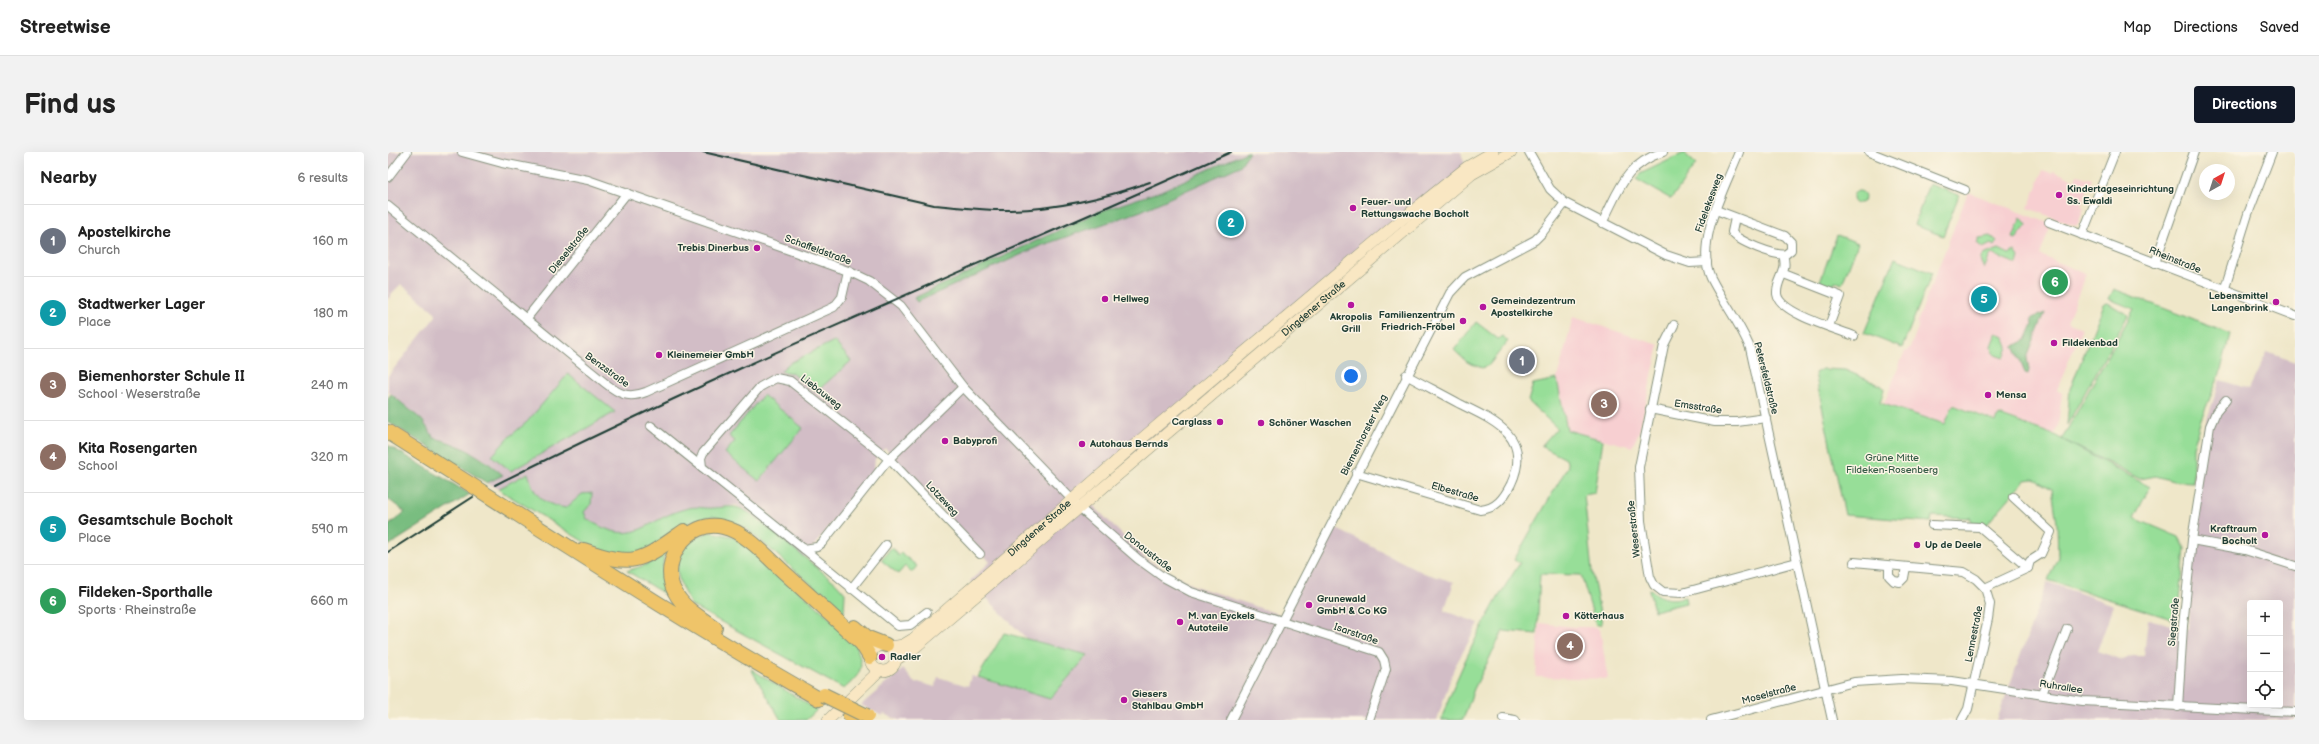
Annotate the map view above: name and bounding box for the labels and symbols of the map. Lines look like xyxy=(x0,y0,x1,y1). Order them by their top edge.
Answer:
north arrow xyxy=(2199,164,2235,200)
street label: Fidelekesweg xyxy=(1693,172,1725,234)
place label: Kindertageseinrichtung Ss. Ewaldi xyxy=(2067,183,2174,207)
marker: Kindertageseinrichtung Ss. Ewaldi xyxy=(2054,190,2064,200)
place label: Feuer- und Rettungswache Bocholt xyxy=(1361,196,1470,220)
marker: Feuer- und Rettungswache Bocholt xyxy=(1348,203,1358,213)
pin: 2 xyxy=(1218,208,1244,238)
street label: Dieselstraße xyxy=(546,224,592,276)
street label: Schaffeldstraße xyxy=(783,232,853,268)
place label: Trebis Dinerbus xyxy=(677,242,749,254)
marker: Trebis Dinerbus xyxy=(752,243,762,253)
street label: Rheinstraße xyxy=(2147,244,2203,276)
pin: 6 xyxy=(2042,267,2068,297)
street label: Dingdener Straße xyxy=(1279,278,1348,339)
pin: 5 xyxy=(1971,284,1997,314)
place label: Lebensmittel Langenbrink xyxy=(2209,290,2269,314)
place label: Hellweg xyxy=(1113,293,1149,305)
marker: Hellweg xyxy=(1100,294,1110,304)
place label: Gemeindezentrum Apostelkirche xyxy=(1490,295,1576,319)
marker: Lebensmittel Langenbrink xyxy=(2271,297,2281,307)
marker: Akropolis Grill xyxy=(1346,300,1356,310)
marker: Gemeindezentrum Apostelkirche xyxy=(1478,302,1488,312)
place label: Familienzentrum Friedrich-Fröbel xyxy=(1379,309,1455,333)
place label: Akropolis Grill xyxy=(1329,311,1372,335)
marker: Familienzentrum Friedrich-Fröbel xyxy=(1458,316,1468,326)
place label: Fildekenbad xyxy=(2062,337,2118,349)
marker: Fildekenbad xyxy=(2049,338,2059,348)
street label: Petersfeldstraße xyxy=(1751,341,1781,416)
pin: 1 xyxy=(1509,346,1535,376)
place label: Kleinemeier GmbH xyxy=(667,349,754,361)
street label: Benzstraße xyxy=(583,350,632,390)
marker: Kleinemeier GmbH xyxy=(654,350,664,360)
your location xyxy=(1341,366,1361,386)
street label: Liebauweg xyxy=(798,372,844,412)
pin: 3 xyxy=(1591,389,1617,419)
place label: Mensa xyxy=(1996,389,2027,401)
marker: Mensa xyxy=(1983,390,1993,400)
street label: Biemenhorster Weg xyxy=(1338,392,1390,478)
street label: Emsstraße xyxy=(1673,397,1723,417)
place label: Carglass xyxy=(1172,416,1212,428)
marker: Carglass xyxy=(1215,417,1225,427)
place label: Schöner Waschen xyxy=(1269,417,1352,429)
marker: Schöner Waschen xyxy=(1256,418,1266,428)
place label: Babyprofi xyxy=(953,435,997,447)
marker: Babyprofi xyxy=(940,436,950,446)
place label: Autohaus Bernds xyxy=(1089,438,1168,450)
marker: Autohaus Bernds xyxy=(1077,439,1087,449)
park label: Grüne Mitte Fildeken-Rosenberg xyxy=(1846,452,1938,476)
street label: Lotzeweg xyxy=(923,479,961,519)
street label: Elbestraße xyxy=(1430,479,1480,505)
street label: Dingdener Straße xyxy=(1005,497,1074,559)
street label: Weserstraße xyxy=(1625,500,1643,558)
place label: Kraftraum Bocholt xyxy=(2210,523,2258,547)
street label: Donaustraße xyxy=(1121,529,1175,575)
marker: Kraftraum Bocholt xyxy=(2260,530,2270,540)
place label: Up de Deele xyxy=(1925,539,1982,551)
marker: Up de Deele xyxy=(1912,540,1922,550)
place label: Grunewald GmbH & Co KG xyxy=(1317,593,1388,617)
street label: Siegstraße xyxy=(2166,597,2182,647)
marker: Grunewald GmbH & Co KG xyxy=(1304,600,1314,610)
street label: Lennestraße xyxy=(1963,605,1985,663)
place label: M. van Eyckels Autoteile xyxy=(1187,610,1255,634)
place label: Kötterhaus xyxy=(1574,610,1624,622)
marker: Kötterhaus xyxy=(1561,611,1571,621)
marker: M. van Eyckels Autoteile xyxy=(1175,617,1185,627)
street label: Isarstraße xyxy=(1332,621,1380,647)
pin: 4 xyxy=(1557,631,1583,661)
place label: Radler xyxy=(890,651,922,663)
marker: Radler xyxy=(877,652,887,662)
street label: Ruhrallee xyxy=(2039,678,2084,696)
street label: Moselstraße xyxy=(1740,681,1798,707)
place label: Giesers Stahlbau GmbH xyxy=(1132,688,1204,712)
marker: Giesers Stahlbau GmbH xyxy=(1119,695,1129,705)

